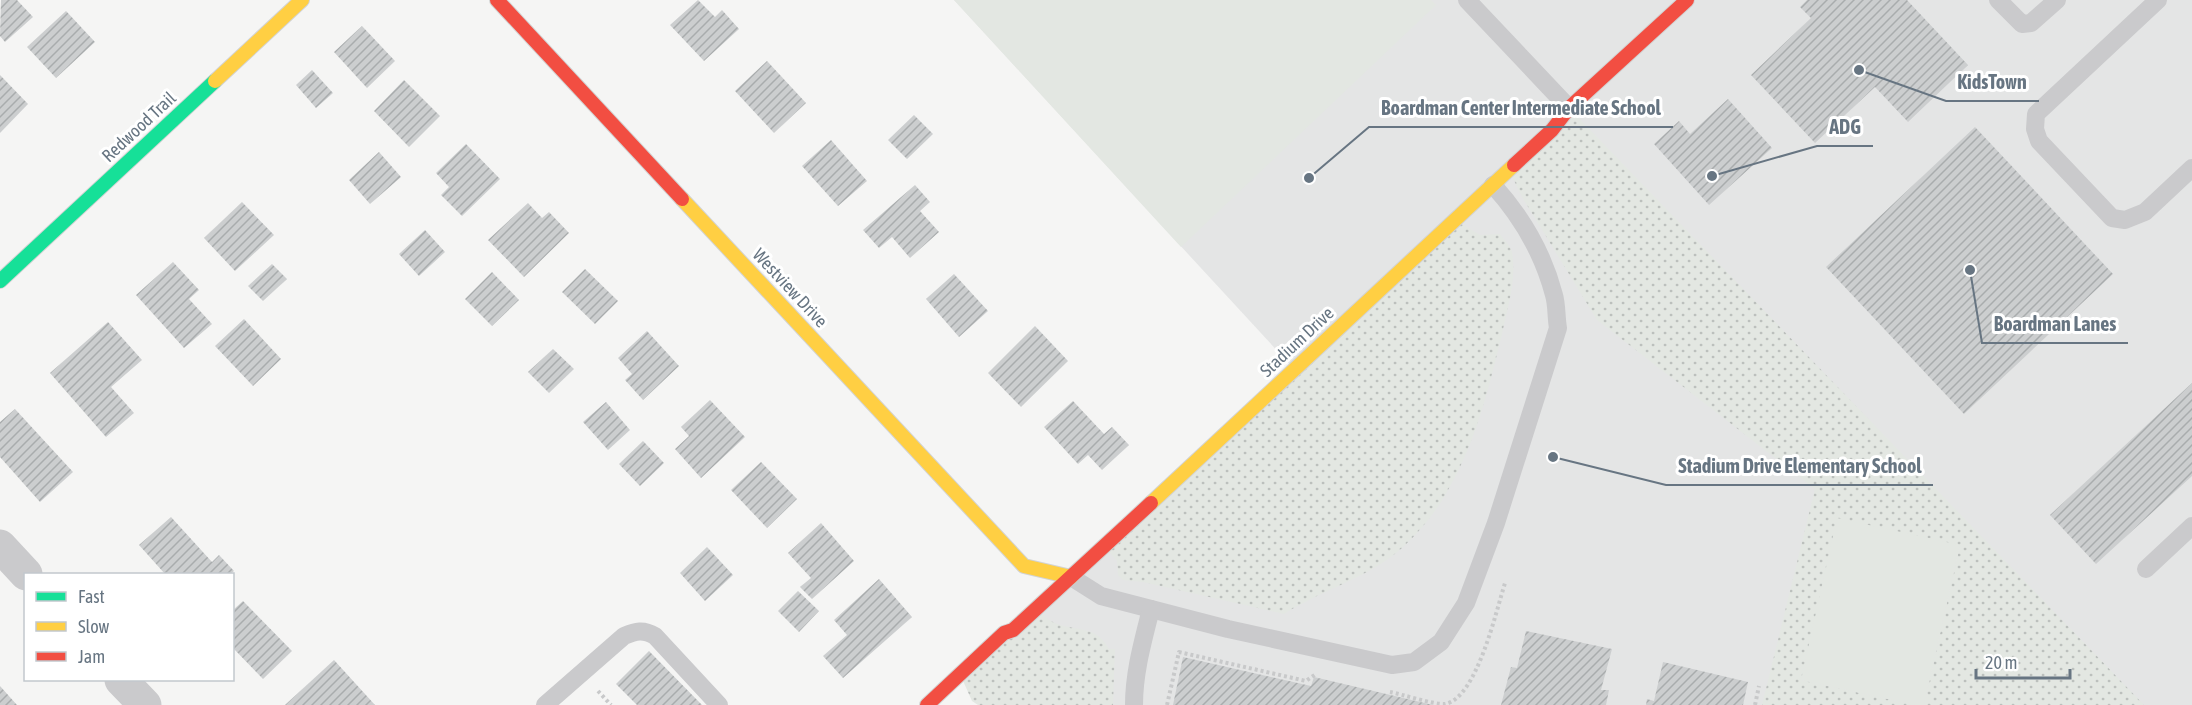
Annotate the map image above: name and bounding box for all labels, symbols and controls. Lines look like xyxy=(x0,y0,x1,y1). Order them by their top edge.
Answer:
callout: KidsTown xyxy=(1946,63,2039,101)
text: KidsTown xyxy=(1957,70,2027,93)
street label: Redwood Trail xyxy=(97,87,180,166)
callout: Boardman Center Intermediate School xyxy=(1369,89,1673,127)
text: Boardman Center Intermediate School xyxy=(1381,96,1662,119)
callout: ADG xyxy=(1817,108,1873,146)
text: ADG xyxy=(1828,115,1861,138)
street label: Westview Drive xyxy=(749,244,832,331)
street label: Stadium Drive xyxy=(1256,302,1338,381)
callout: Boardman Lanes xyxy=(1982,305,2128,343)
text: Boardman Lanes xyxy=(1994,312,2116,335)
callout: Stadium Drive Elementary School xyxy=(1666,447,1933,485)
text: Stadium Drive Elementary School xyxy=(1678,454,1922,477)
legend xyxy=(24,573,234,681)
text: Fast xyxy=(78,586,105,607)
text: Slow xyxy=(78,616,109,637)
scale bar xyxy=(1976,642,2070,680)
text: Jam xyxy=(78,646,105,667)
text: 20 m xyxy=(1985,652,2017,673)

